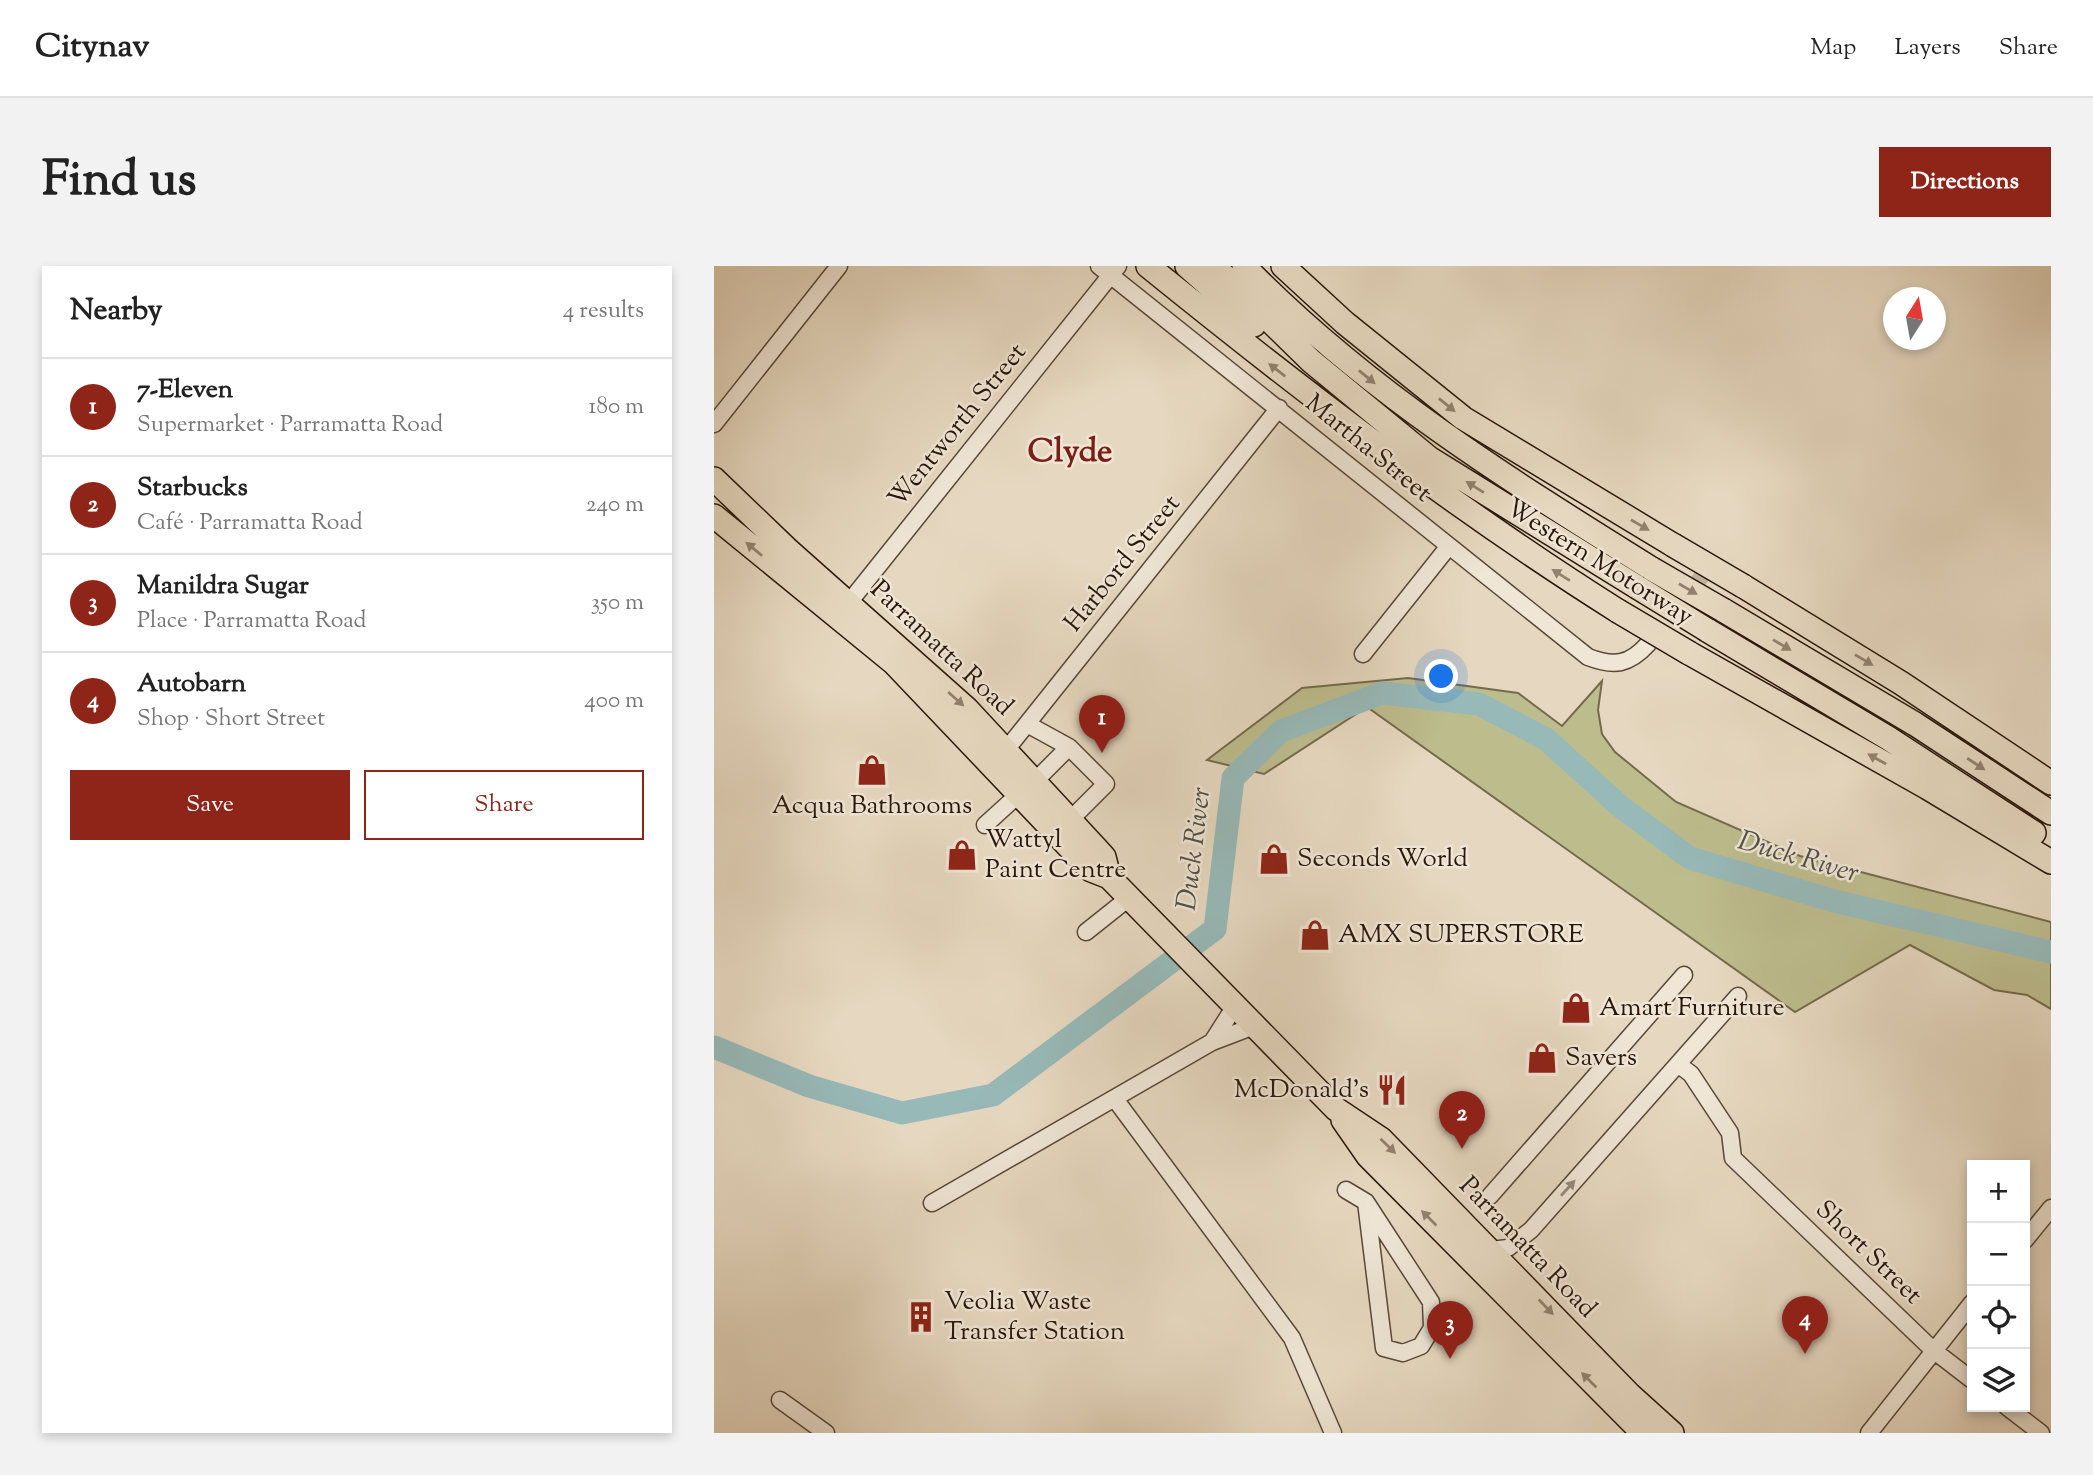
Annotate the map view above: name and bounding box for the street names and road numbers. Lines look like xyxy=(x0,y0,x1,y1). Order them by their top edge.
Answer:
street label: Wentworth Street xyxy=(880,336,1036,516)
street label: Martha Street xyxy=(1296,386,1440,512)
street label: Harbord Street xyxy=(1056,487,1190,641)
street label: Western Motorway xyxy=(1498,490,1700,636)
street label: Parramatta Road xyxy=(861,573,1021,726)
street label: Parramatta Road xyxy=(1450,1169,1605,1327)
street label: Short Street xyxy=(1806,1192,1930,1314)

